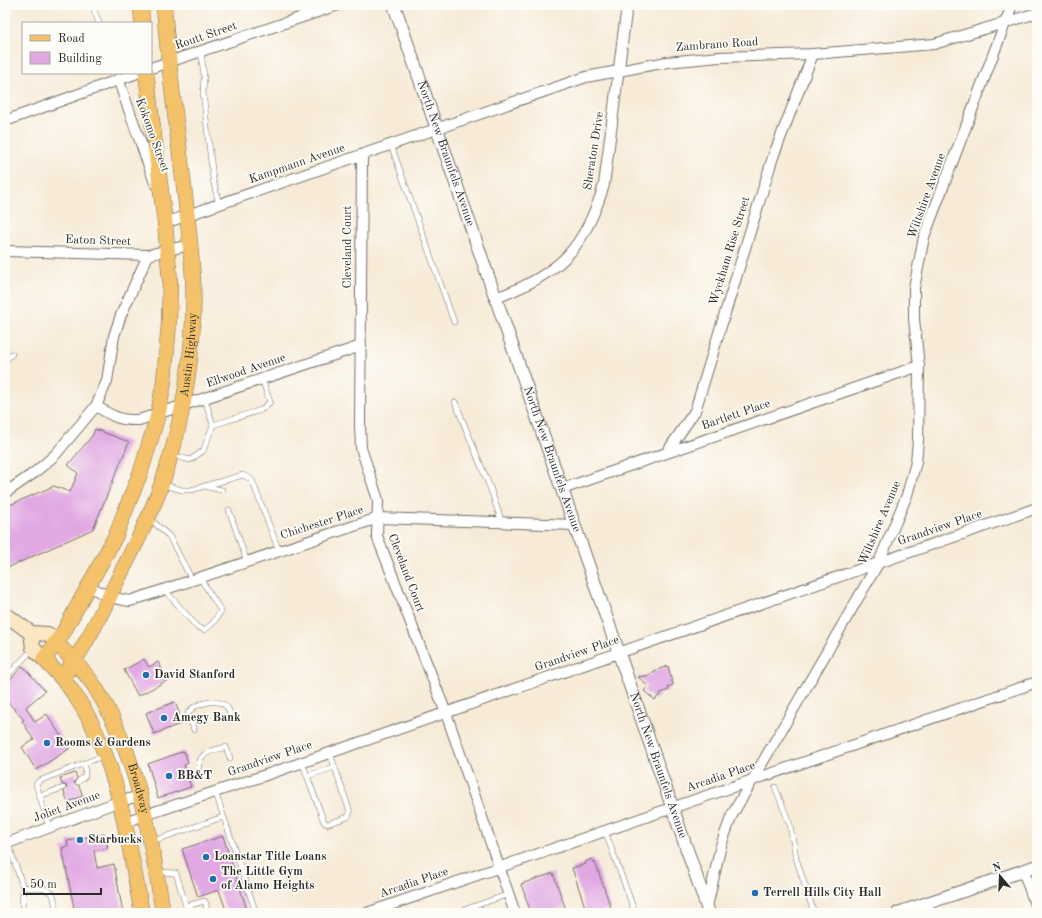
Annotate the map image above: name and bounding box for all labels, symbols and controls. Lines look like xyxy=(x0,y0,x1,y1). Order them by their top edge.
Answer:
street label: Routt Street xyxy=(174,20,238,52)
legend xyxy=(22,22,152,74)
text: Road xyxy=(58,33,85,45)
street label: Zambrano Road xyxy=(675,36,759,54)
text: Building xyxy=(58,53,102,65)
street label: North New Braunfels Avenue xyxy=(415,79,476,228)
street label: Kokomo Street xyxy=(133,96,171,174)
street label: Sheraton Drive xyxy=(582,111,606,191)
street label: Kampmann Avenue xyxy=(247,142,347,186)
street label: Wiltshire Avenue xyxy=(906,151,948,240)
street label: Wyckham Rise Street xyxy=(708,195,752,307)
street label: Cleveland Court xyxy=(342,206,354,288)
street label: Eaton Street xyxy=(65,234,131,248)
street label: Austin Highway xyxy=(179,312,199,398)
street label: Ellwood Avenue xyxy=(205,352,288,390)
street label: North New Braunfels Avenue xyxy=(521,385,583,534)
street label: Bartlett Place xyxy=(700,397,772,432)
street label: Wiltshire Avenue xyxy=(857,479,903,567)
street label: Chichester Place xyxy=(279,504,365,542)
street label: Grandview Place xyxy=(896,508,984,548)
street label: Cleveland Court xyxy=(386,532,426,614)
street label: Grandview Place xyxy=(533,634,621,674)
place label: David Stanford xyxy=(154,669,236,681)
marker: David Stanford xyxy=(141,670,151,680)
street label: North New Braunfels Avenue xyxy=(627,691,689,840)
place label: Amegy Bank xyxy=(172,712,241,724)
marker: Amegy Bank xyxy=(159,713,169,723)
place label: Rooms & Gardens xyxy=(55,737,151,749)
marker: Rooms & Gardens xyxy=(42,738,52,748)
street label: Grandview Place xyxy=(226,739,314,779)
street label: Arcadia Place xyxy=(685,759,758,794)
street label: Broadway xyxy=(125,762,151,816)
place label: BB&T xyxy=(177,770,212,782)
marker: BB&T xyxy=(164,771,174,781)
street label: Joliet Avenue xyxy=(32,789,102,825)
place label: Starbucks xyxy=(88,834,142,846)
marker: Starbucks xyxy=(75,835,85,845)
place label: Loanstar Title Loans xyxy=(214,851,326,863)
marker: Loanstar Title Loans xyxy=(201,852,211,862)
north arrow xyxy=(980,856,1020,896)
text: N xyxy=(991,861,1004,875)
street label: Arcadia Place xyxy=(378,865,451,900)
place label: The Little Gym of Alamo Heights xyxy=(221,866,314,892)
scale bar xyxy=(24,870,101,896)
marker: The Little Gym of Alamo Heights xyxy=(208,874,218,884)
text: 50 m xyxy=(30,878,57,891)
place label: Terrell Hills City Hall xyxy=(763,887,882,899)
marker: Terrell Hills City Hall xyxy=(750,888,760,898)

